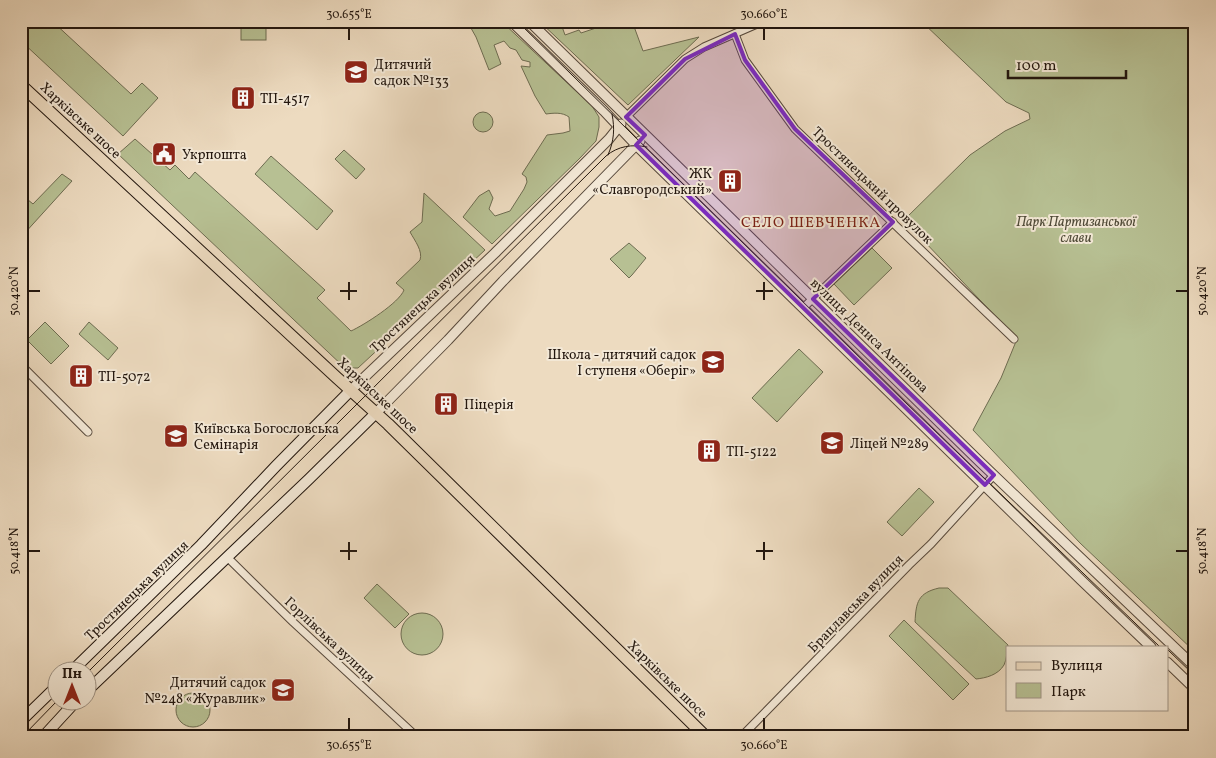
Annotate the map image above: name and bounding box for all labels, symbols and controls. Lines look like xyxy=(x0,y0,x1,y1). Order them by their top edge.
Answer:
text: 30.655°E xyxy=(326,7,372,23)
text: 30.660°E xyxy=(741,7,787,23)
scale bar xyxy=(1008,48,1126,80)
place label: Дитячий садок №133 xyxy=(374,56,449,91)
text: 100 m xyxy=(1016,56,1056,77)
school or university icon: Дитячий садок №133 xyxy=(343,59,369,85)
street label: Харківське шосе xyxy=(35,79,125,164)
building icon: ТП-4517 xyxy=(230,85,256,111)
place label: ТП-4517 xyxy=(260,90,310,109)
street label: Тростянецький провулок xyxy=(807,123,937,249)
public building icon: Укрпошта xyxy=(151,141,177,167)
place label: Укрпошта xyxy=(182,146,247,165)
place label: ЖК «Славгородський» xyxy=(592,165,712,200)
building icon: ЖК «Славгородський» xyxy=(717,168,743,194)
district label: СЕЛО ШЕВЧЕНКА xyxy=(741,213,881,234)
park label: Парк Партизанської слави xyxy=(1016,213,1137,248)
street label: Тростянецька вулиця xyxy=(366,250,480,358)
text: 50.420°N xyxy=(7,266,23,316)
text: 50.420°N xyxy=(1195,266,1211,316)
street label: вулиця Дениса Антіпова xyxy=(806,274,932,398)
place label: Школа - дитячий садок І ступеня «Оберіг» xyxy=(548,346,697,381)
school or university icon: Школа - дитячий садок І ступеня «Оберіг» xyxy=(700,349,726,375)
street label: Харківське шосе xyxy=(332,354,422,439)
building icon: ТП-5072 xyxy=(68,363,94,389)
place label: ТП-5072 xyxy=(98,368,151,387)
building icon: Піцерія xyxy=(433,391,459,417)
place label: Піцерія xyxy=(464,396,513,415)
place label: Київська Богословська Семінарія xyxy=(194,420,339,455)
school or university icon: Київська Богословська Семінарія xyxy=(163,423,189,449)
school or university icon: Ліцей №289 xyxy=(819,430,845,456)
place label: Ліцей №289 xyxy=(850,435,929,454)
building icon: ТП-5122 xyxy=(696,438,722,464)
place label: ТП-5122 xyxy=(726,443,777,462)
text: 50.418°N xyxy=(7,527,23,574)
text: 50.418°N xyxy=(1195,527,1211,574)
street label: Тростянецька вулиця xyxy=(81,537,193,646)
street label: Брацлавська вулиця xyxy=(804,551,908,657)
street label: Горлівська вулиця xyxy=(280,593,378,687)
street label: Харківське шосе xyxy=(623,637,711,723)
legend xyxy=(1006,646,1168,710)
text: Вулиця xyxy=(1051,656,1103,677)
north arrow xyxy=(48,660,98,710)
text: Пн xyxy=(62,665,82,684)
place label: Дитячий садок №248 «Журавлик» xyxy=(145,674,267,709)
school or university icon: Дитячий садок №248 «Журавлик» xyxy=(270,677,296,703)
text: Парк xyxy=(1051,682,1086,703)
text: 30.655°E xyxy=(326,738,372,754)
text: 30.660°E xyxy=(741,738,787,754)

